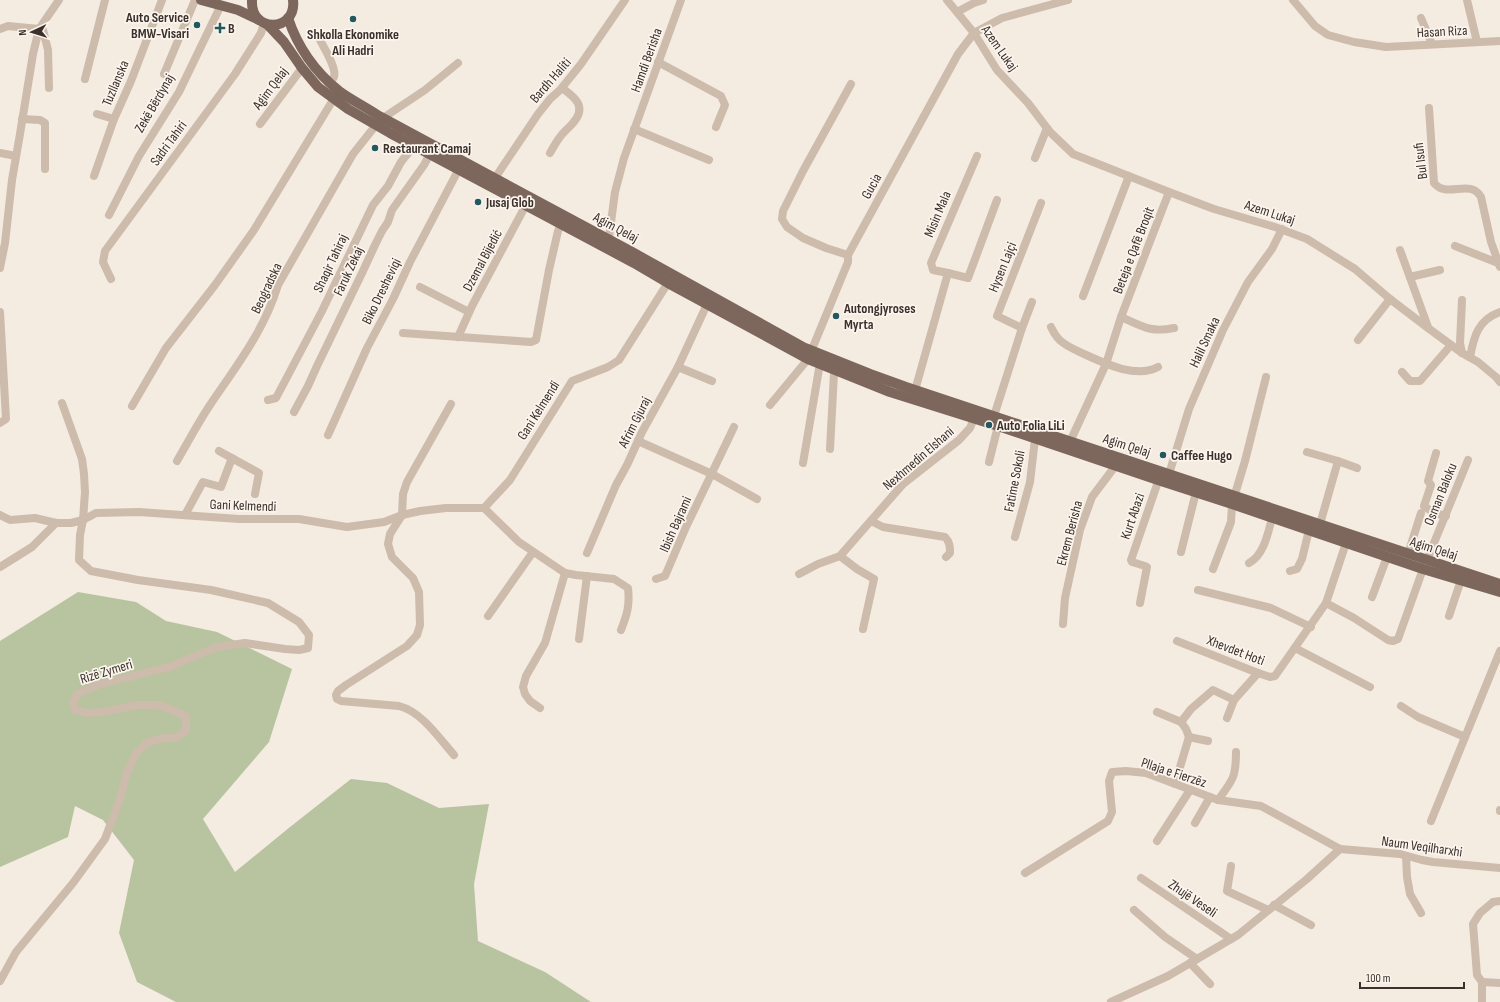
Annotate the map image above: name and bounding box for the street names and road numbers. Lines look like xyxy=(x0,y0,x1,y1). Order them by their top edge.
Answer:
street label: Azem Lukaj xyxy=(977,21,1021,74)
street label: Hasan Riza xyxy=(1416,22,1468,41)
street label: Hamdi Berisha xyxy=(627,26,666,95)
street label: Bardh Haliti xyxy=(526,54,575,106)
street label: Tuzllanska xyxy=(98,58,133,109)
street label: Agim Qelaj xyxy=(248,64,292,114)
street label: Zekë Bërdynaj xyxy=(131,71,178,136)
street label: Sadri Tahiri xyxy=(146,117,190,169)
street label: Bul Isufi xyxy=(1410,142,1431,180)
street label: Gucia xyxy=(858,171,885,202)
street label: Misin Mala xyxy=(920,189,955,240)
street label: Azem Lukaj xyxy=(1242,196,1297,229)
street label: Beteja e Qafë Broqit xyxy=(1109,204,1158,296)
street label: Agim Qelaj xyxy=(589,208,641,246)
street label: Dzemal Bijedić xyxy=(459,226,506,294)
street label: Shaqir Tahiraj xyxy=(310,231,351,295)
street label: Hysen Lajçi xyxy=(985,240,1020,295)
street label: Faruk Zekaj xyxy=(330,244,367,298)
street label: Biko Dresheviqi xyxy=(358,255,405,327)
street label: Beogradska xyxy=(247,260,286,316)
street label: Halil Smaka xyxy=(1185,314,1224,370)
street label: Gani Kelmendi xyxy=(514,378,563,443)
street label: Afrim Gjuraj xyxy=(614,394,655,451)
street label: Nexhmedin Elshani xyxy=(879,423,957,494)
street label: Agim Qelaj xyxy=(1100,430,1153,461)
street label: Fatime Sokoli xyxy=(1000,449,1029,513)
street label: Osman Baloku xyxy=(1420,460,1461,528)
street label: Kurt Abazi xyxy=(1117,491,1148,541)
street label: Ibish Bajrami xyxy=(656,494,695,555)
street label: Gani Kelmendi xyxy=(209,496,277,515)
street label: Ekrem Berisha xyxy=(1053,499,1086,568)
street label: Agim Qelaj xyxy=(1407,533,1460,564)
street label: Xhevdet Hoti xyxy=(1204,631,1267,669)
street label: Rizë Zymeri xyxy=(78,655,134,687)
street label: Pllaja e Fierzëz xyxy=(1139,754,1209,791)
street label: Naum Veqilharxhi xyxy=(1380,832,1463,861)
street label: Zhujë Veseli xyxy=(1165,876,1221,921)

